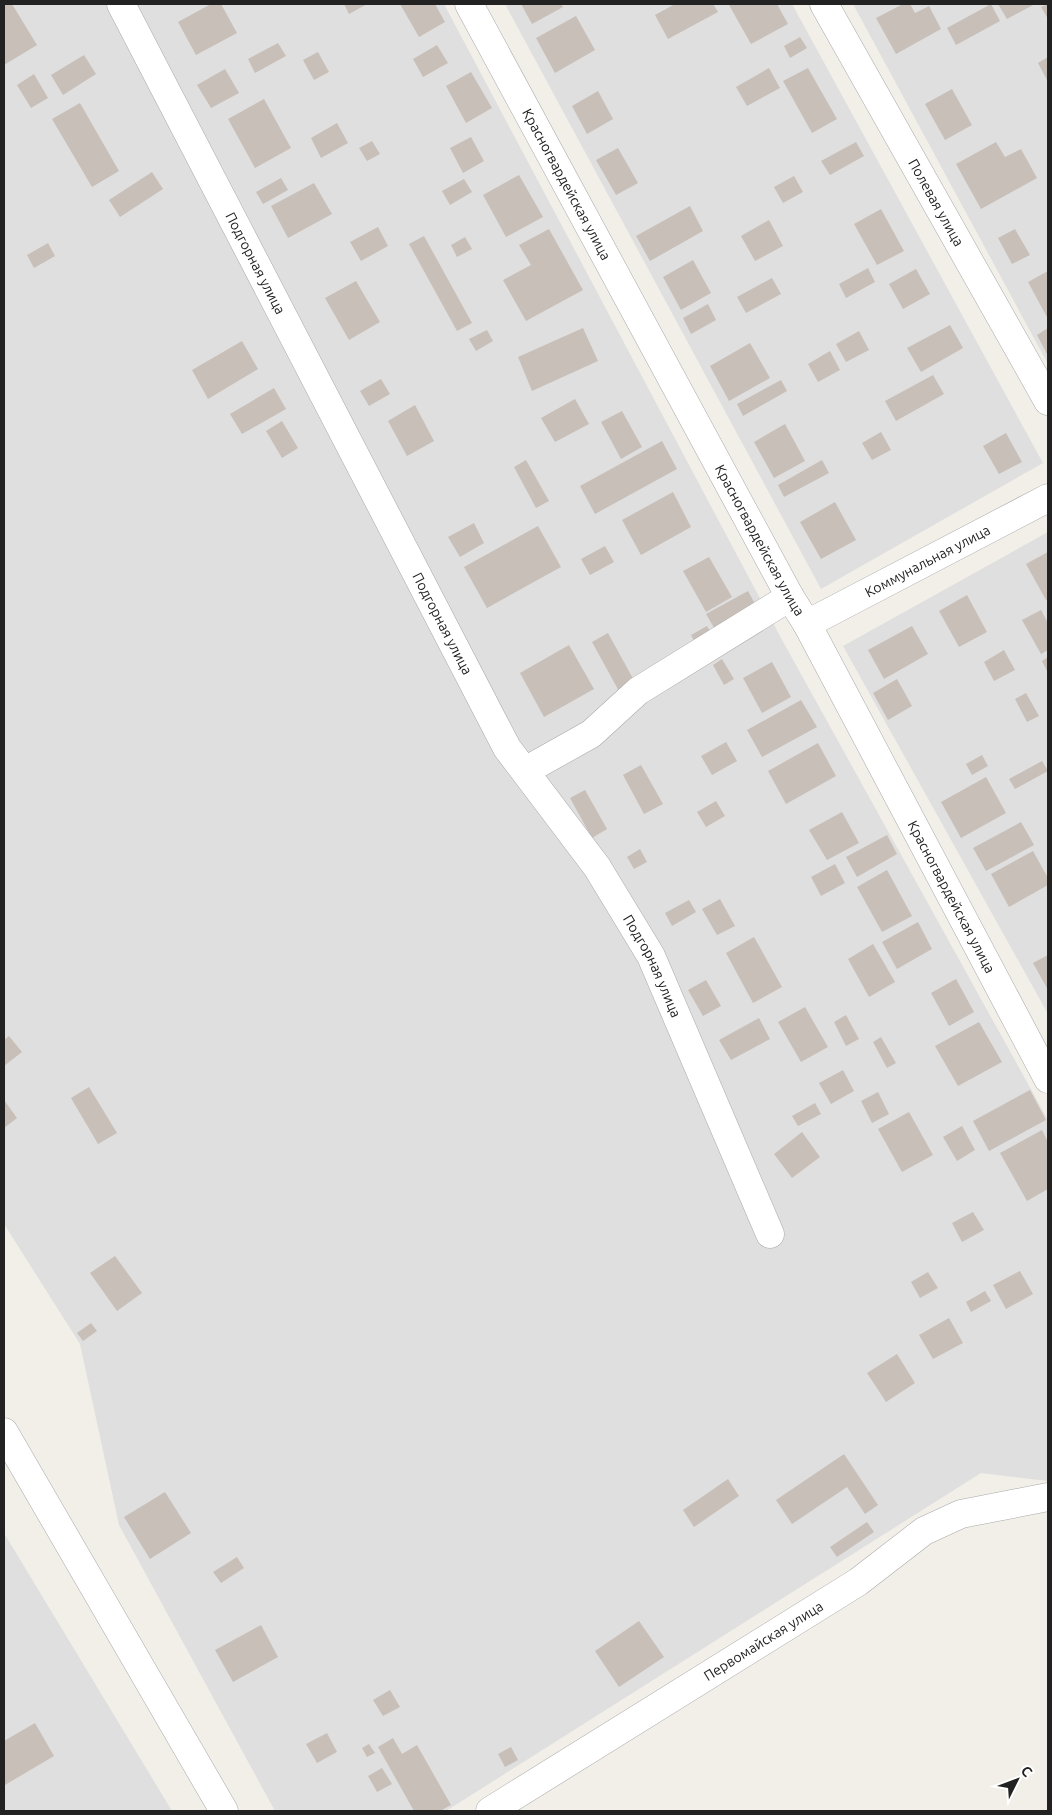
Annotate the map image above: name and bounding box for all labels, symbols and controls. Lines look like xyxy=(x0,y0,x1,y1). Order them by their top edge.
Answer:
street label: Красногвардейская улица xyxy=(519,106,614,263)
street label: Полевая улица xyxy=(905,156,967,249)
street label: Подгорная улица xyxy=(222,210,289,317)
street label: Красногвардейская улица xyxy=(712,462,808,619)
street label: Коммунальная улица xyxy=(862,522,993,600)
street label: Подгорная улица xyxy=(409,570,475,677)
street label: Красногвардейская улица xyxy=(905,818,998,976)
street label: Подгорная улица xyxy=(620,912,684,1020)
street label: Первомайская улица xyxy=(701,1598,826,1684)
north arrow xyxy=(992,1755,1042,1805)
text: С xyxy=(1018,1763,1036,1780)

